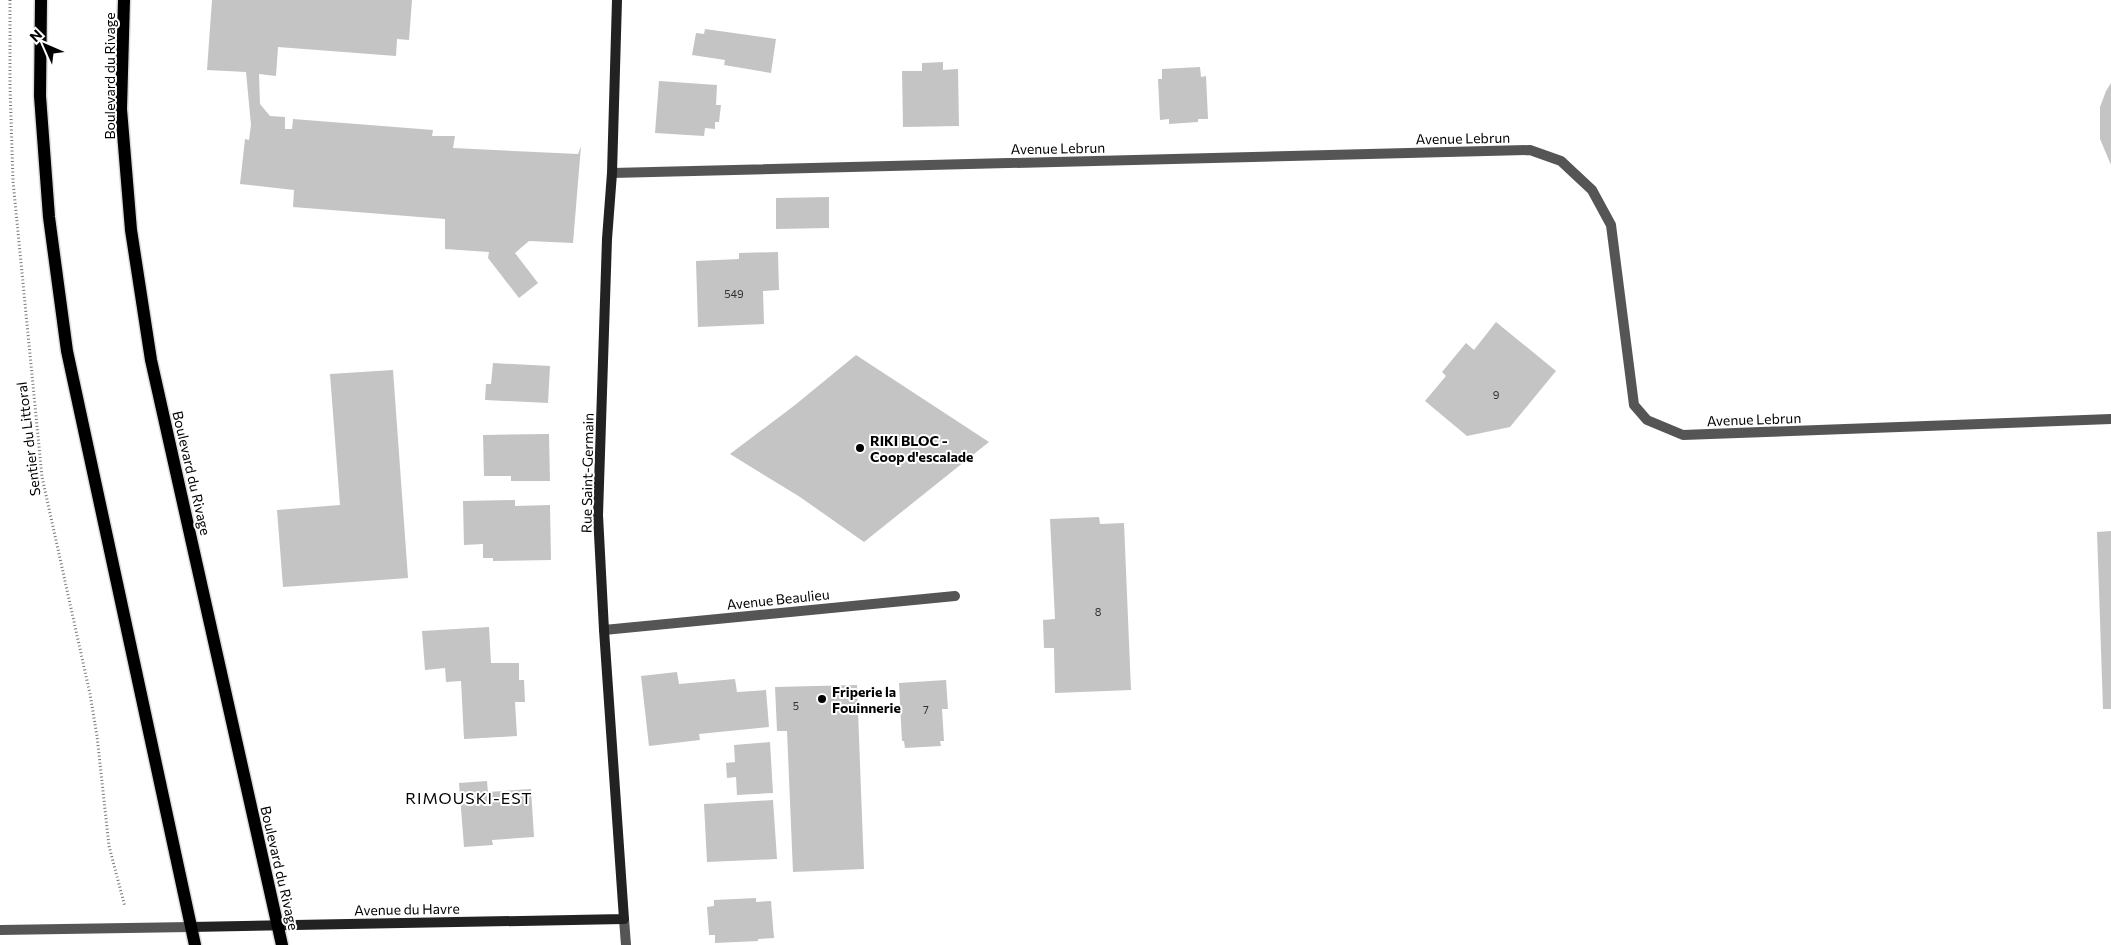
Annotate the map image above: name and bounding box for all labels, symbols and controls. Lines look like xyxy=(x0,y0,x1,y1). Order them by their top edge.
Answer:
street label: Boulevard du Rivage xyxy=(101,12,118,140)
north arrow xyxy=(20,20,70,70)
text: N xyxy=(26,26,45,45)
street label: Avenue Lebrun xyxy=(1416,129,1510,147)
street label: Avenue Lebrun xyxy=(1011,139,1105,157)
house number: 549 xyxy=(724,287,744,300)
street label: Sentier du Littoral xyxy=(13,381,43,497)
house number: 9 xyxy=(1493,388,1500,401)
street label: Boulevard du Rivage xyxy=(169,409,215,537)
street label: Avenue Lebrun xyxy=(1706,409,1802,429)
street label: Rue Saint-Germain xyxy=(577,413,597,533)
place label: RIKI BLOC - Coop d'escalade xyxy=(870,432,973,465)
marker: RIKI BLOC - Coop d'escalade xyxy=(854,442,866,454)
street label: Avenue Beaulieu xyxy=(726,585,830,613)
house number: 8 xyxy=(1095,605,1102,618)
place label: Friperie la Fouinnerie xyxy=(832,683,901,716)
marker: Friperie la Fouinnerie xyxy=(816,693,828,705)
house number: 5 xyxy=(793,699,799,712)
house number: 7 xyxy=(923,703,929,716)
district label: RIMOUSKI-EST xyxy=(405,788,533,807)
street label: Boulevard du Rivage xyxy=(257,804,303,932)
street label: Avenue du Havre xyxy=(354,900,460,918)

